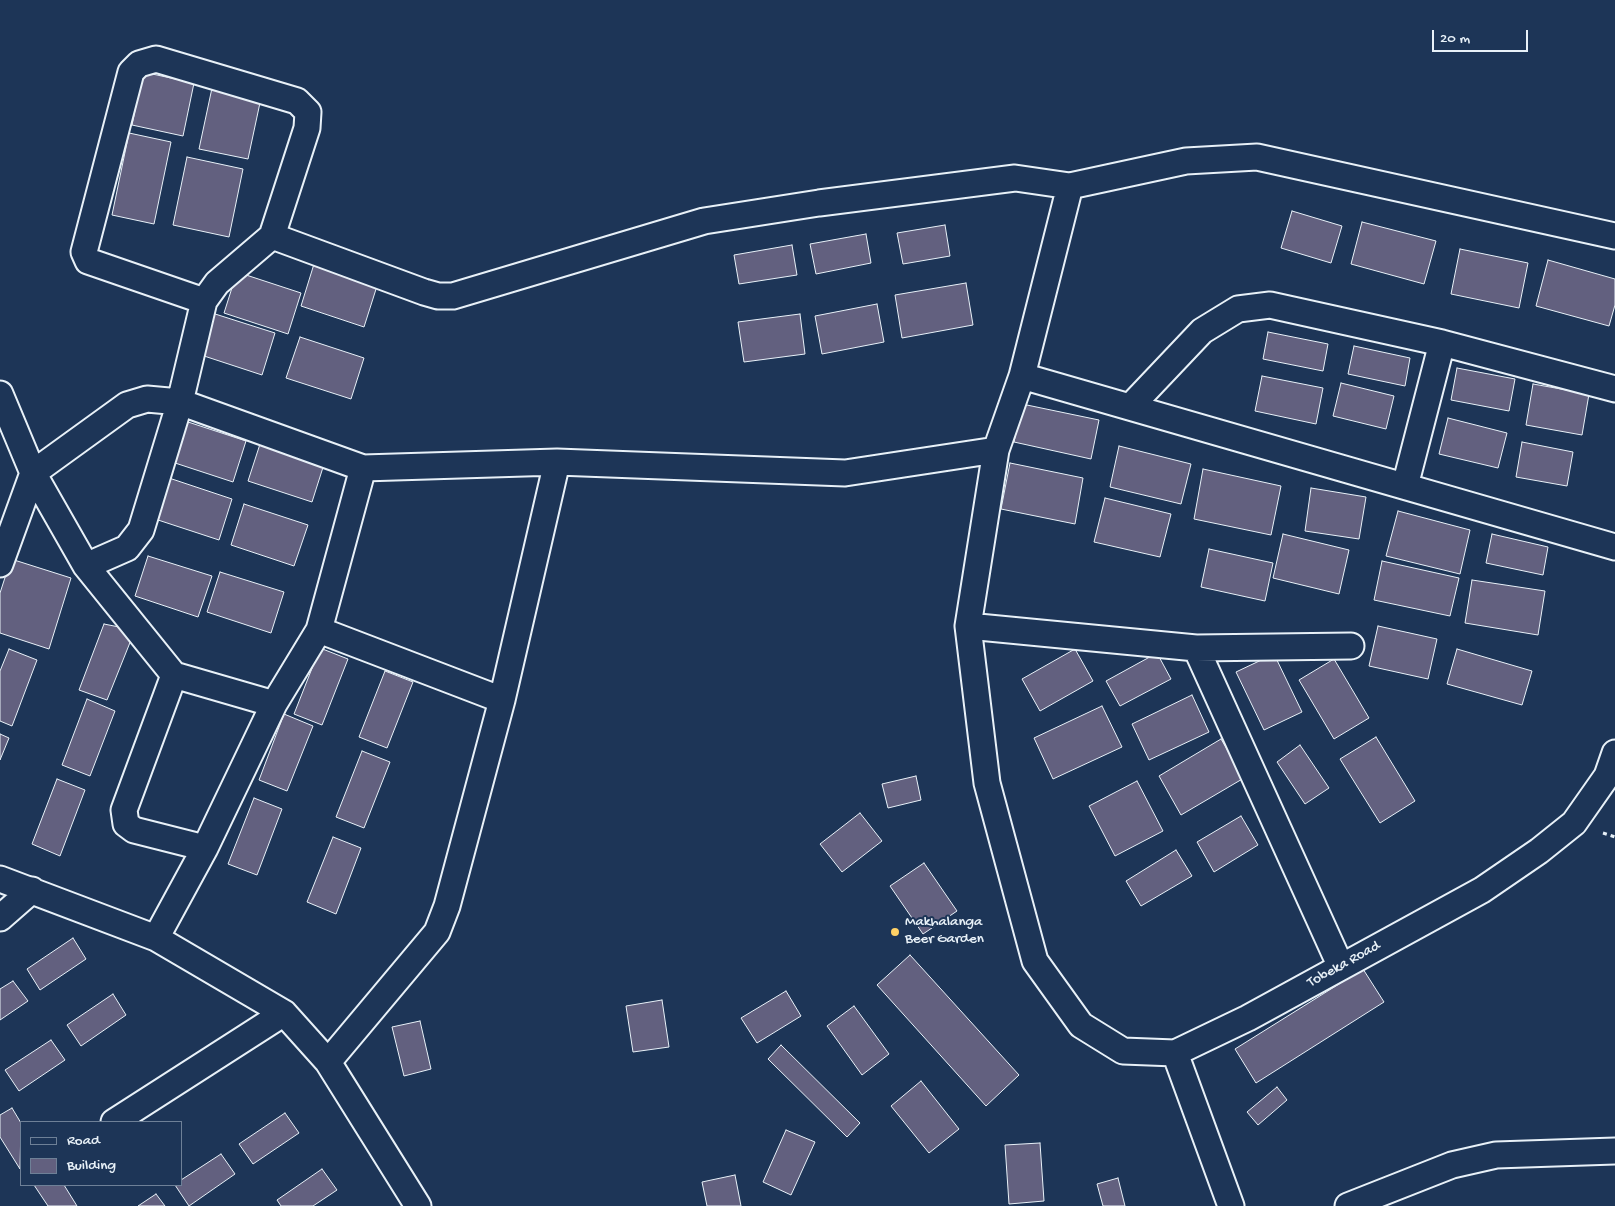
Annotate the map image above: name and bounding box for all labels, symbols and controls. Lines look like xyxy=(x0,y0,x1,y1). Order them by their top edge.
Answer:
scale bar xyxy=(1435,20,1531,52)
text: 20 m xyxy=(1440,30,1470,48)
place label: Makhalanga Beer Garden xyxy=(905,914,984,949)
marker: Makhalanga Beer Garden xyxy=(889,926,901,938)
street label: Tobeka Road xyxy=(1304,938,1384,992)
legend xyxy=(20,1121,182,1186)
text: Road xyxy=(67,1132,100,1150)
text: Building xyxy=(67,1157,116,1175)

